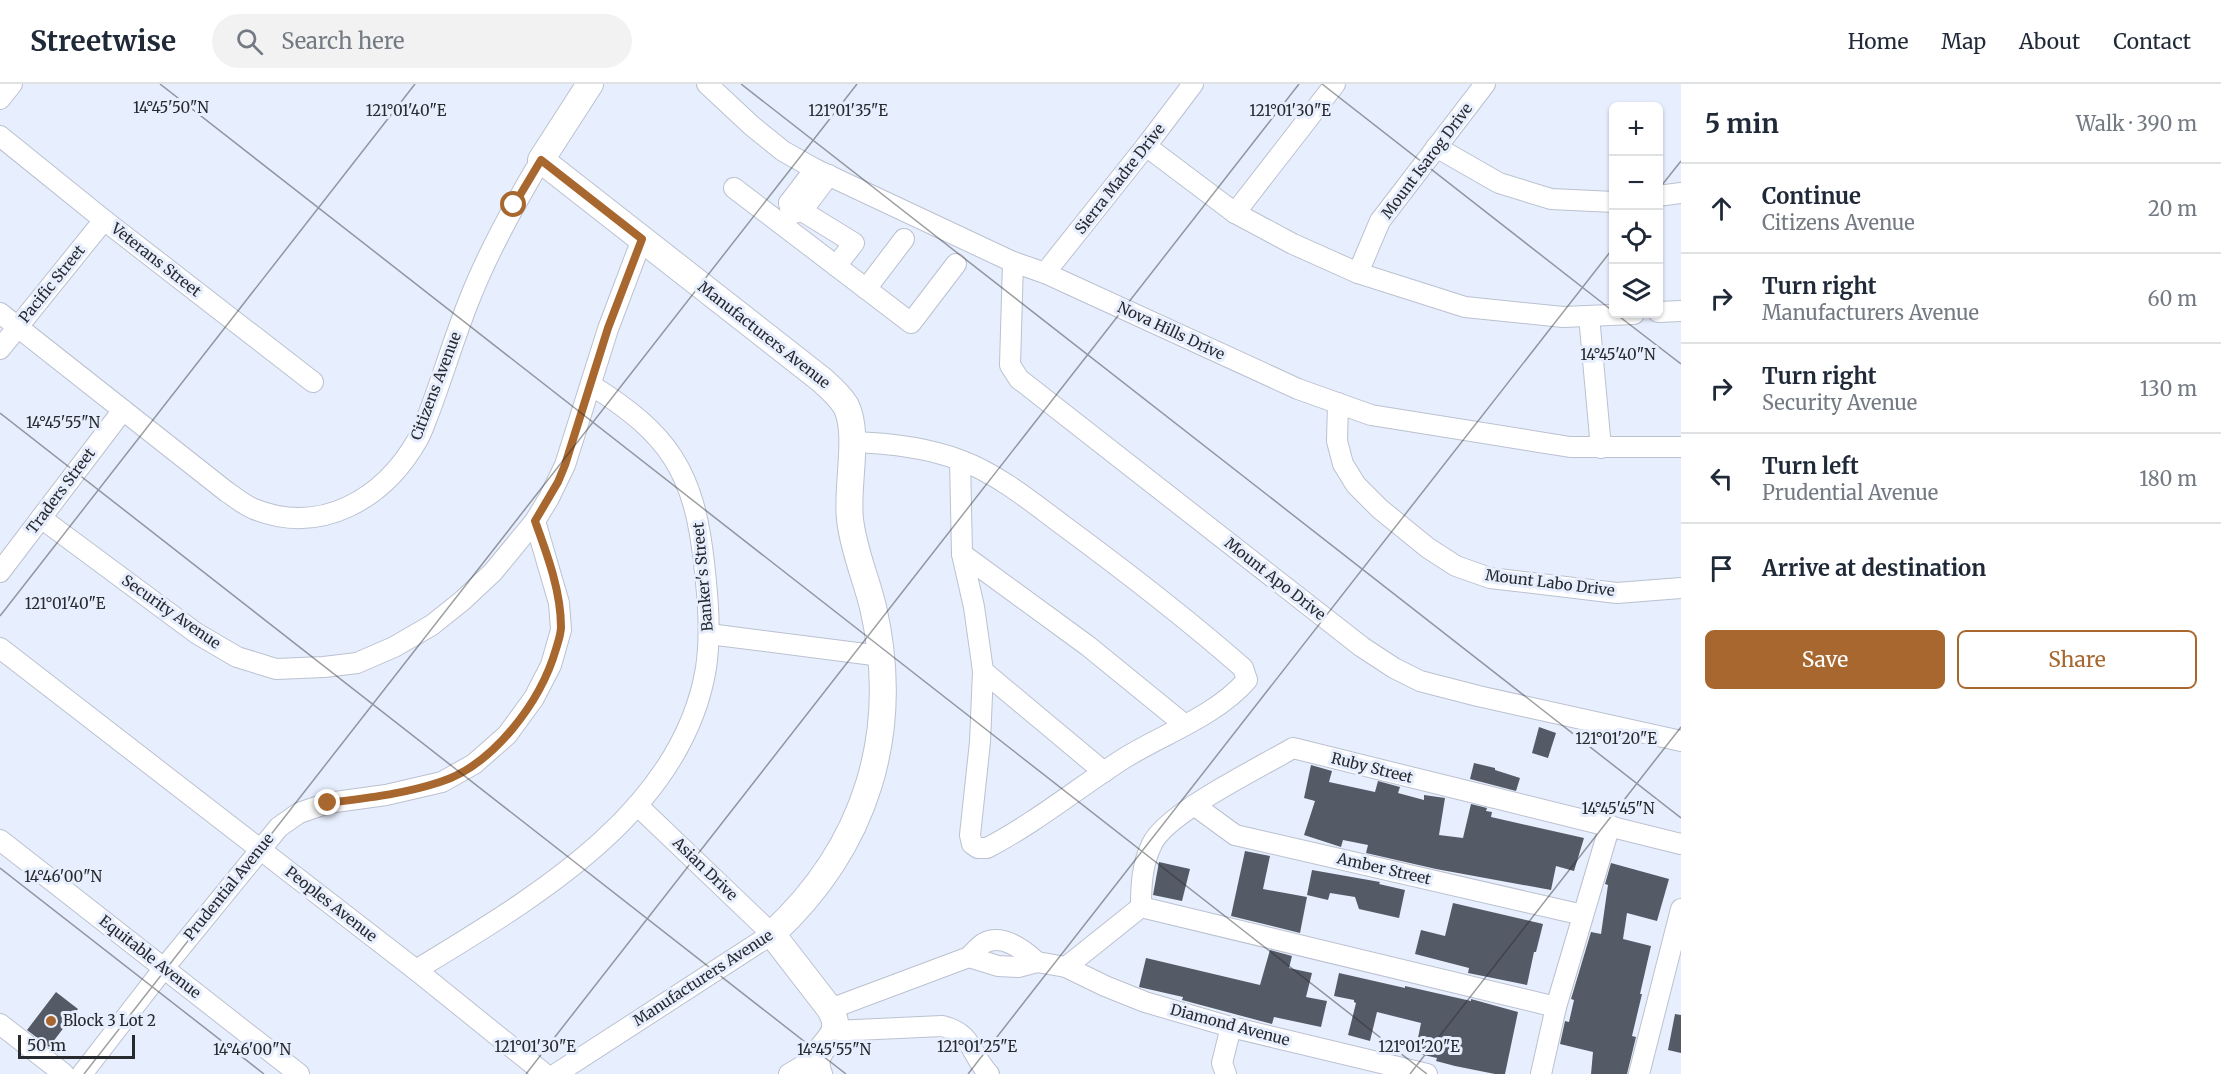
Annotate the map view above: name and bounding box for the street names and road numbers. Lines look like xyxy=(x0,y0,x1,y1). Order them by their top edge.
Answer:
street label: Mount Isarog Drive xyxy=(1377,99,1476,222)
street label: Sierra Madre Drive xyxy=(1071,119,1169,238)
street label: Veterans Street xyxy=(107,218,205,301)
street label: Pacific Street xyxy=(14,241,89,326)
street label: Manufacturers Avenue xyxy=(694,277,834,392)
street label: Nova Hills Drive xyxy=(1115,297,1228,364)
street label: Citizens Avenue xyxy=(406,329,465,443)
street label: Traders Street xyxy=(22,444,99,537)
street label: Banker's Street xyxy=(688,522,717,632)
street label: Mount Apo Drive xyxy=(1221,533,1330,624)
street label: Mount Labo Drive xyxy=(1484,565,1616,600)
street label: Security Avenue xyxy=(118,570,225,653)
street label: Ruby Street xyxy=(1329,748,1415,787)
street label: Prudential Avenue xyxy=(180,829,278,944)
street label: Asian Drive xyxy=(668,832,742,904)
street label: Amber Street xyxy=(1334,848,1433,889)
street label: Peoples Avenue xyxy=(282,862,381,946)
street label: Equitable Avenue xyxy=(96,911,205,1002)
street label: Manufacturers Avenue xyxy=(629,925,776,1030)
street label: Diamond Avenue xyxy=(1168,999,1292,1050)

